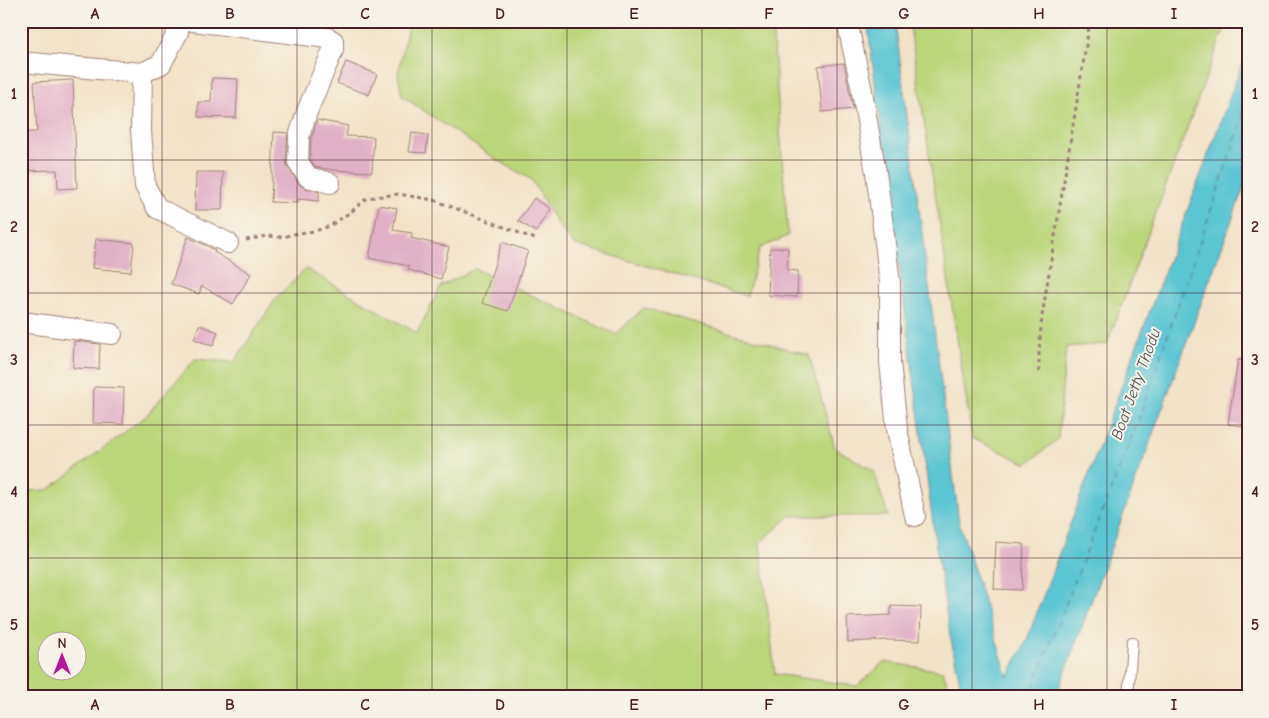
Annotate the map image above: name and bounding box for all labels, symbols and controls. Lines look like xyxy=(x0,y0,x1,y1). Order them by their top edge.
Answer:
text: A xyxy=(91,5,100,23)
text: B xyxy=(225,5,235,23)
text: C xyxy=(360,5,370,23)
text: D xyxy=(495,5,505,23)
text: E xyxy=(629,5,639,23)
text: F xyxy=(764,5,774,23)
text: G xyxy=(898,5,910,23)
text: H xyxy=(1033,5,1045,23)
text: I xyxy=(1171,5,1177,23)
text: 1 xyxy=(11,85,17,103)
text: 1 xyxy=(1252,85,1258,103)
text: 2 xyxy=(10,218,18,236)
text: 2 xyxy=(1251,218,1259,236)
water label: Boat Jetty Thodu xyxy=(1108,326,1164,442)
text: 3 xyxy=(10,351,18,369)
text: 3 xyxy=(1251,351,1259,369)
text: 4 xyxy=(10,483,18,501)
text: 4 xyxy=(1251,483,1259,501)
text: 5 xyxy=(10,616,18,634)
text: 5 xyxy=(1251,616,1259,634)
north arrow xyxy=(38,630,88,680)
text: N xyxy=(57,635,67,652)
text: A xyxy=(91,696,100,714)
text: B xyxy=(225,696,235,714)
text: C xyxy=(360,696,370,714)
text: D xyxy=(495,696,505,714)
text: E xyxy=(629,696,639,714)
text: F xyxy=(764,696,774,714)
text: G xyxy=(898,696,910,714)
text: H xyxy=(1033,696,1045,714)
text: I xyxy=(1171,696,1177,714)

